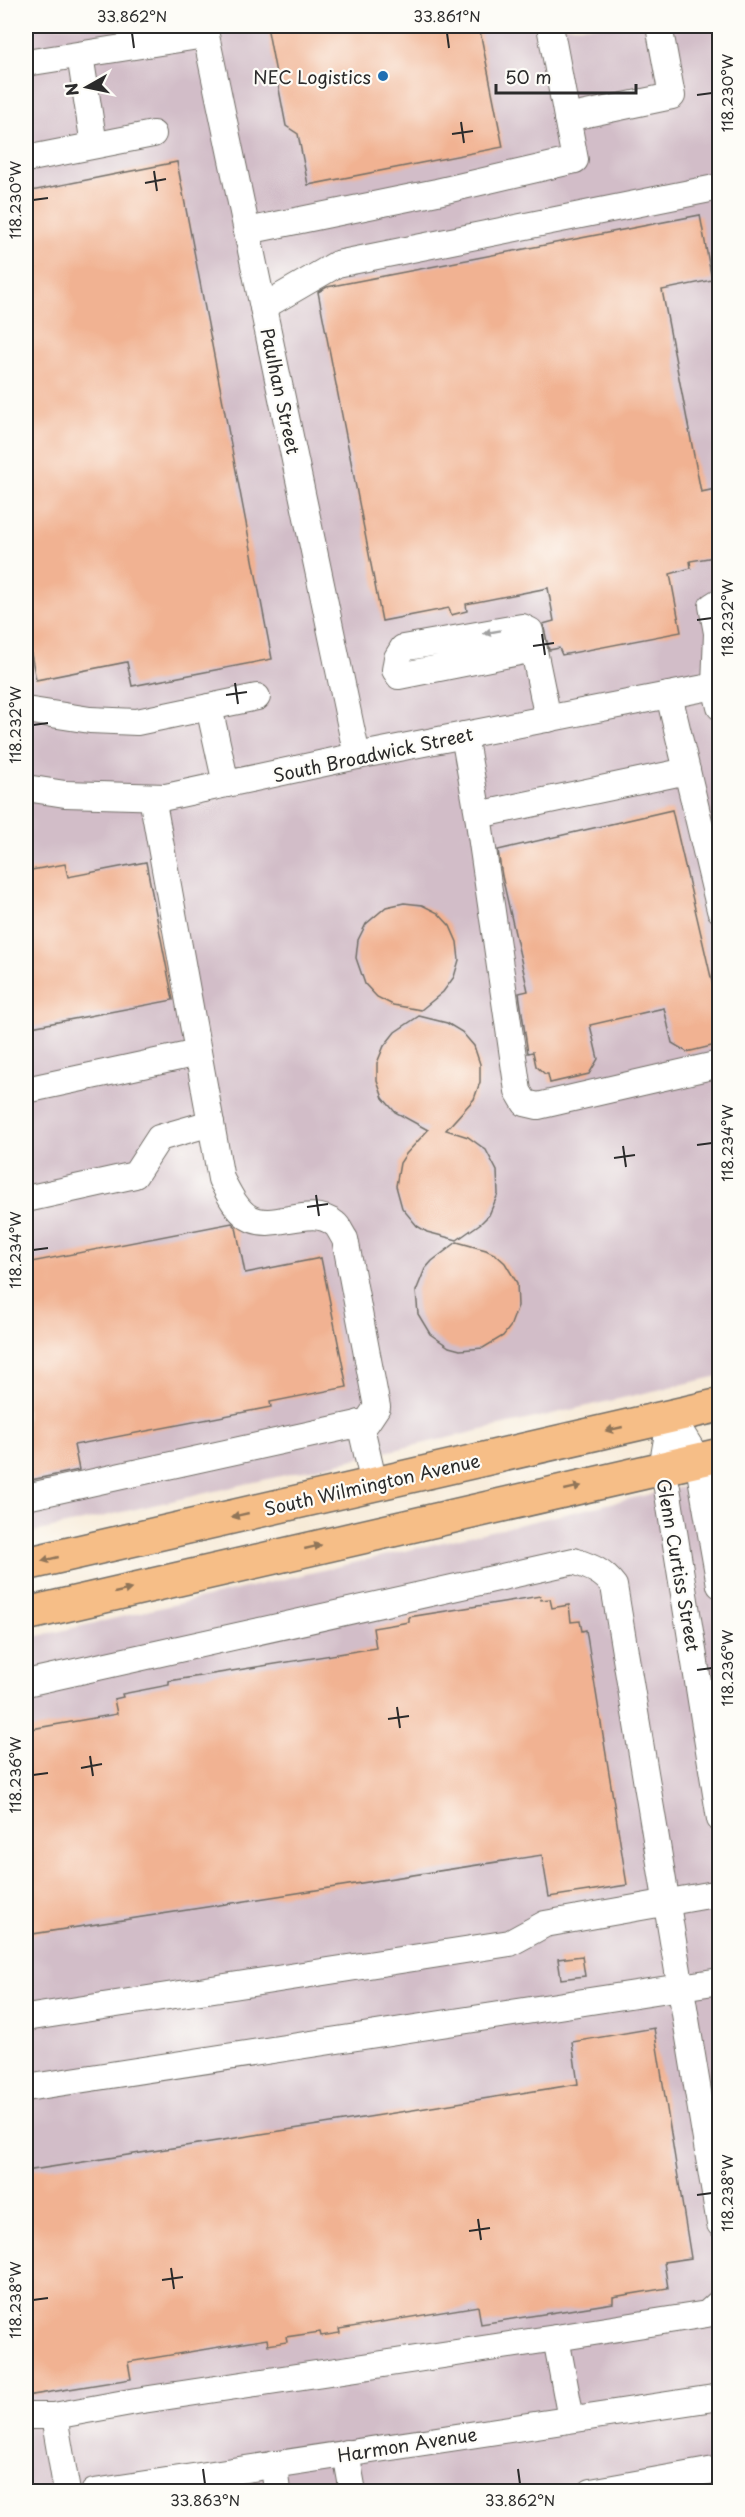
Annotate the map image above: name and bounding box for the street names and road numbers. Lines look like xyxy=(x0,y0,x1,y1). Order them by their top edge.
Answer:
street label: Paulhan Street xyxy=(254,325,308,457)
street label: South Broadwick Street xyxy=(271,720,475,788)
street label: South Wilmington Avenue xyxy=(262,1446,483,1522)
street label: Glenn Curtiss Street xyxy=(651,1476,707,1654)
street label: Harmon Avenue xyxy=(335,2420,479,2468)

